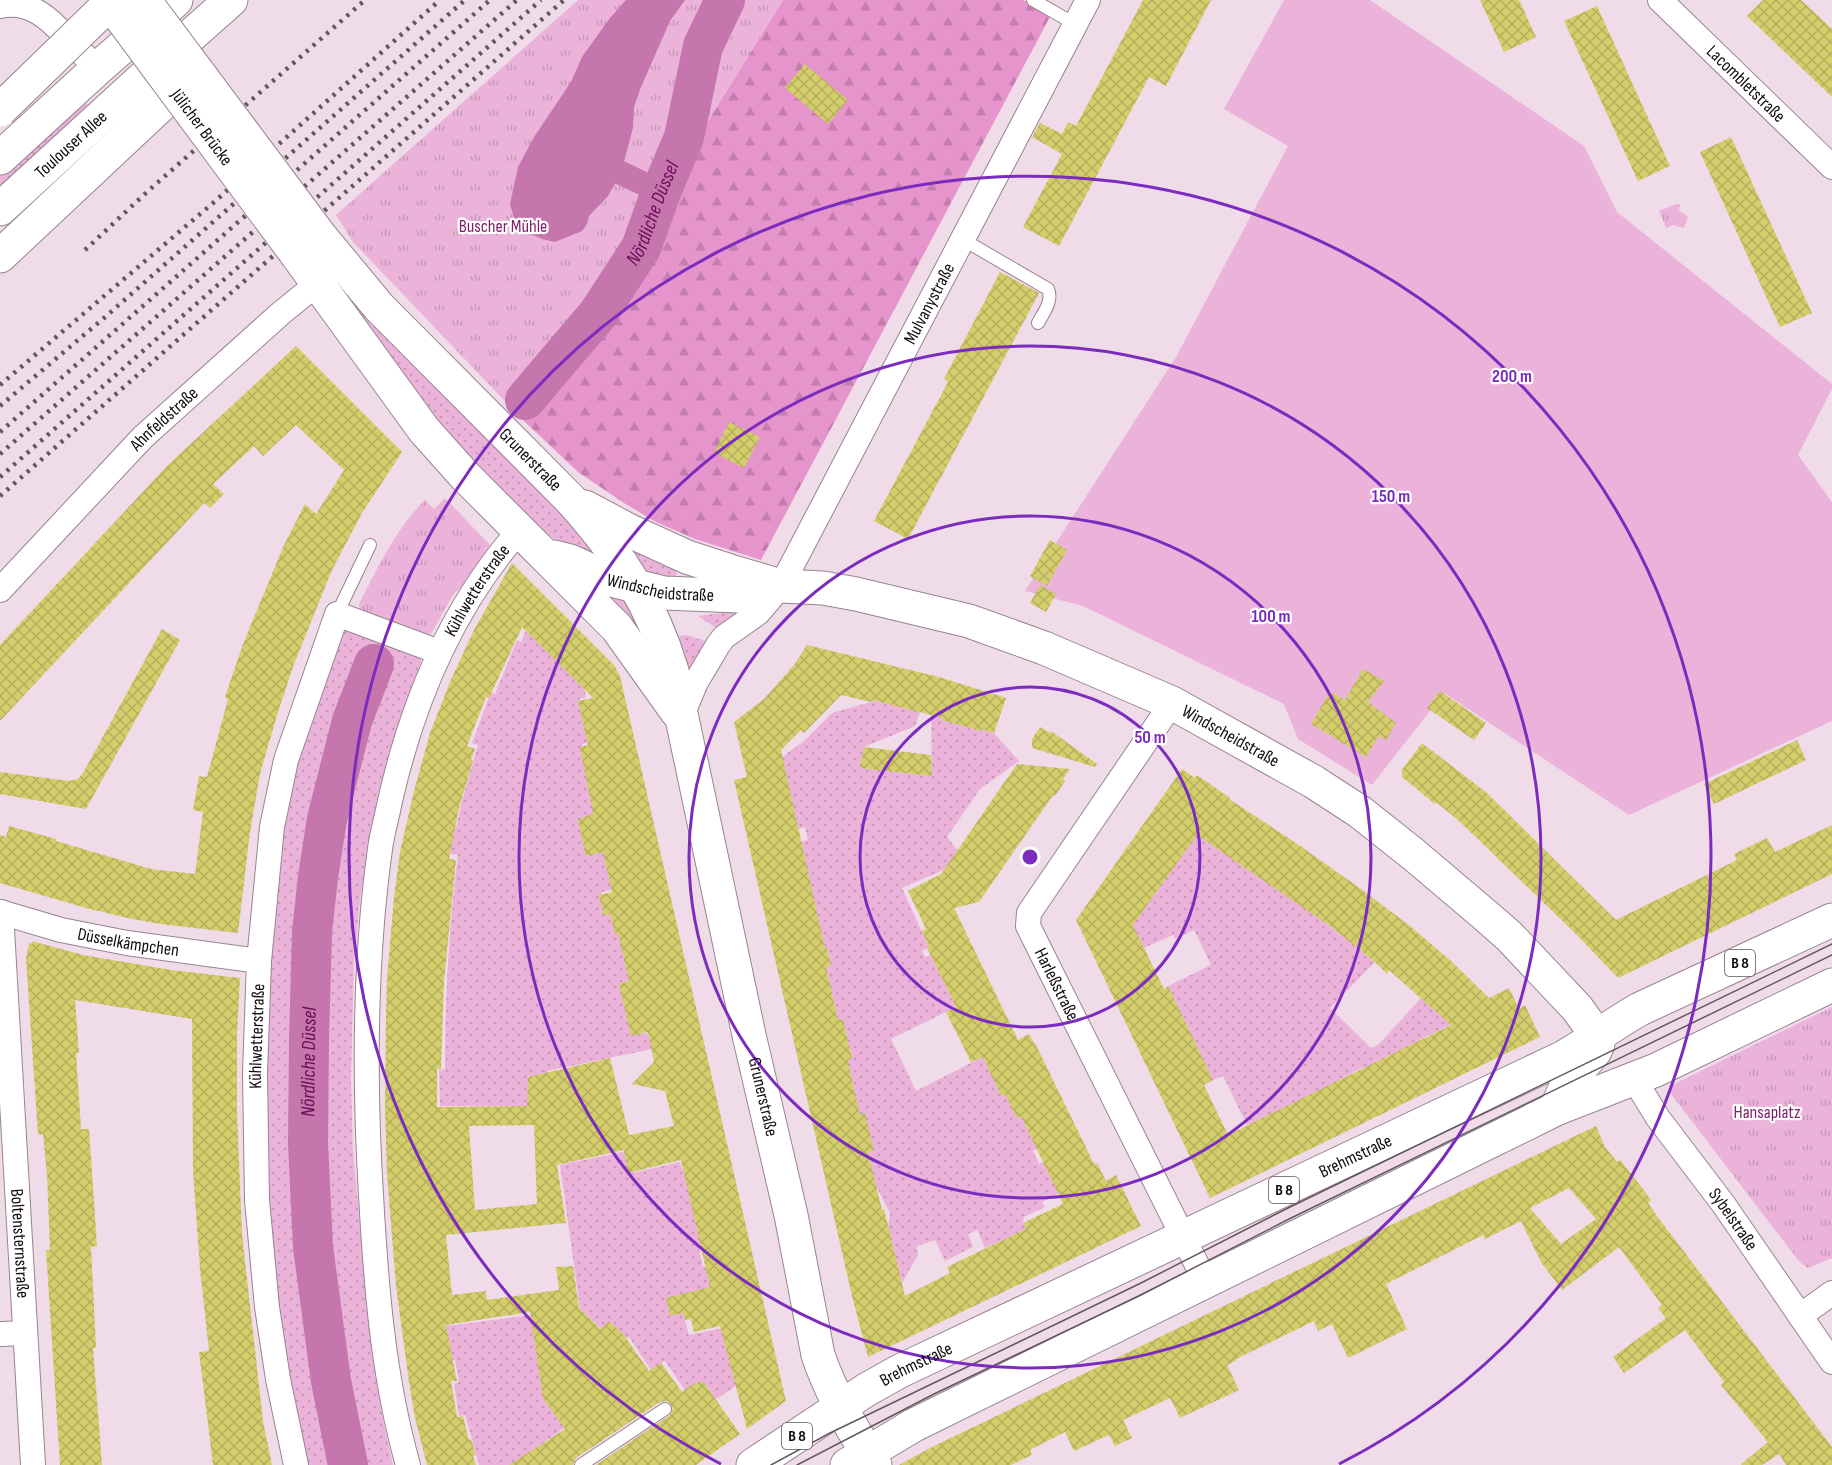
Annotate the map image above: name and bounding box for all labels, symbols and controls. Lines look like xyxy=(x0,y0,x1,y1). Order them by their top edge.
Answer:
street label: Lacombletstraße xyxy=(1702,41,1790,127)
street label: Jülicher Brücke xyxy=(166,84,237,170)
street label: Toulouser Allee xyxy=(30,106,111,182)
water label: Nördliche Düssel xyxy=(621,157,685,270)
park label: Buscher Mühle xyxy=(459,216,547,237)
street label: Mulvanystraße xyxy=(899,259,959,348)
text: 200 m xyxy=(1492,366,1532,387)
street label: Ahnfeldstraße xyxy=(124,382,202,456)
street label: Grunerstraße xyxy=(495,424,566,495)
text: 150 m xyxy=(1372,486,1410,507)
street label: Kühlwetterstraße xyxy=(440,540,514,640)
street label: Windscheidstraße xyxy=(605,569,714,606)
text: 100 m xyxy=(1252,606,1291,627)
street label: Windscheidstraße xyxy=(1178,700,1283,771)
text: 50 m xyxy=(1134,727,1166,748)
centre of rings xyxy=(1020,847,1040,867)
street label: Düsselkämpchen xyxy=(76,923,180,960)
street label: Harleßstraße xyxy=(1030,944,1084,1024)
road number: B 8 xyxy=(1725,950,1755,976)
street label: Kühlwetterstraße xyxy=(244,983,269,1089)
water label: Nördliche Düssel xyxy=(296,1005,322,1117)
street label: Grunerstraße xyxy=(744,1055,783,1138)
park label: Hansaplatz xyxy=(1734,1102,1801,1123)
street label: Brehmstraße xyxy=(1315,1130,1395,1182)
road number: B 8 xyxy=(1269,1177,1299,1203)
street label: Sybelstraße xyxy=(1704,1184,1762,1254)
street label: Boltensternstraße xyxy=(7,1188,34,1299)
street label: Brehmstraße xyxy=(876,1337,956,1391)
road number: B 8 xyxy=(782,1423,812,1449)

